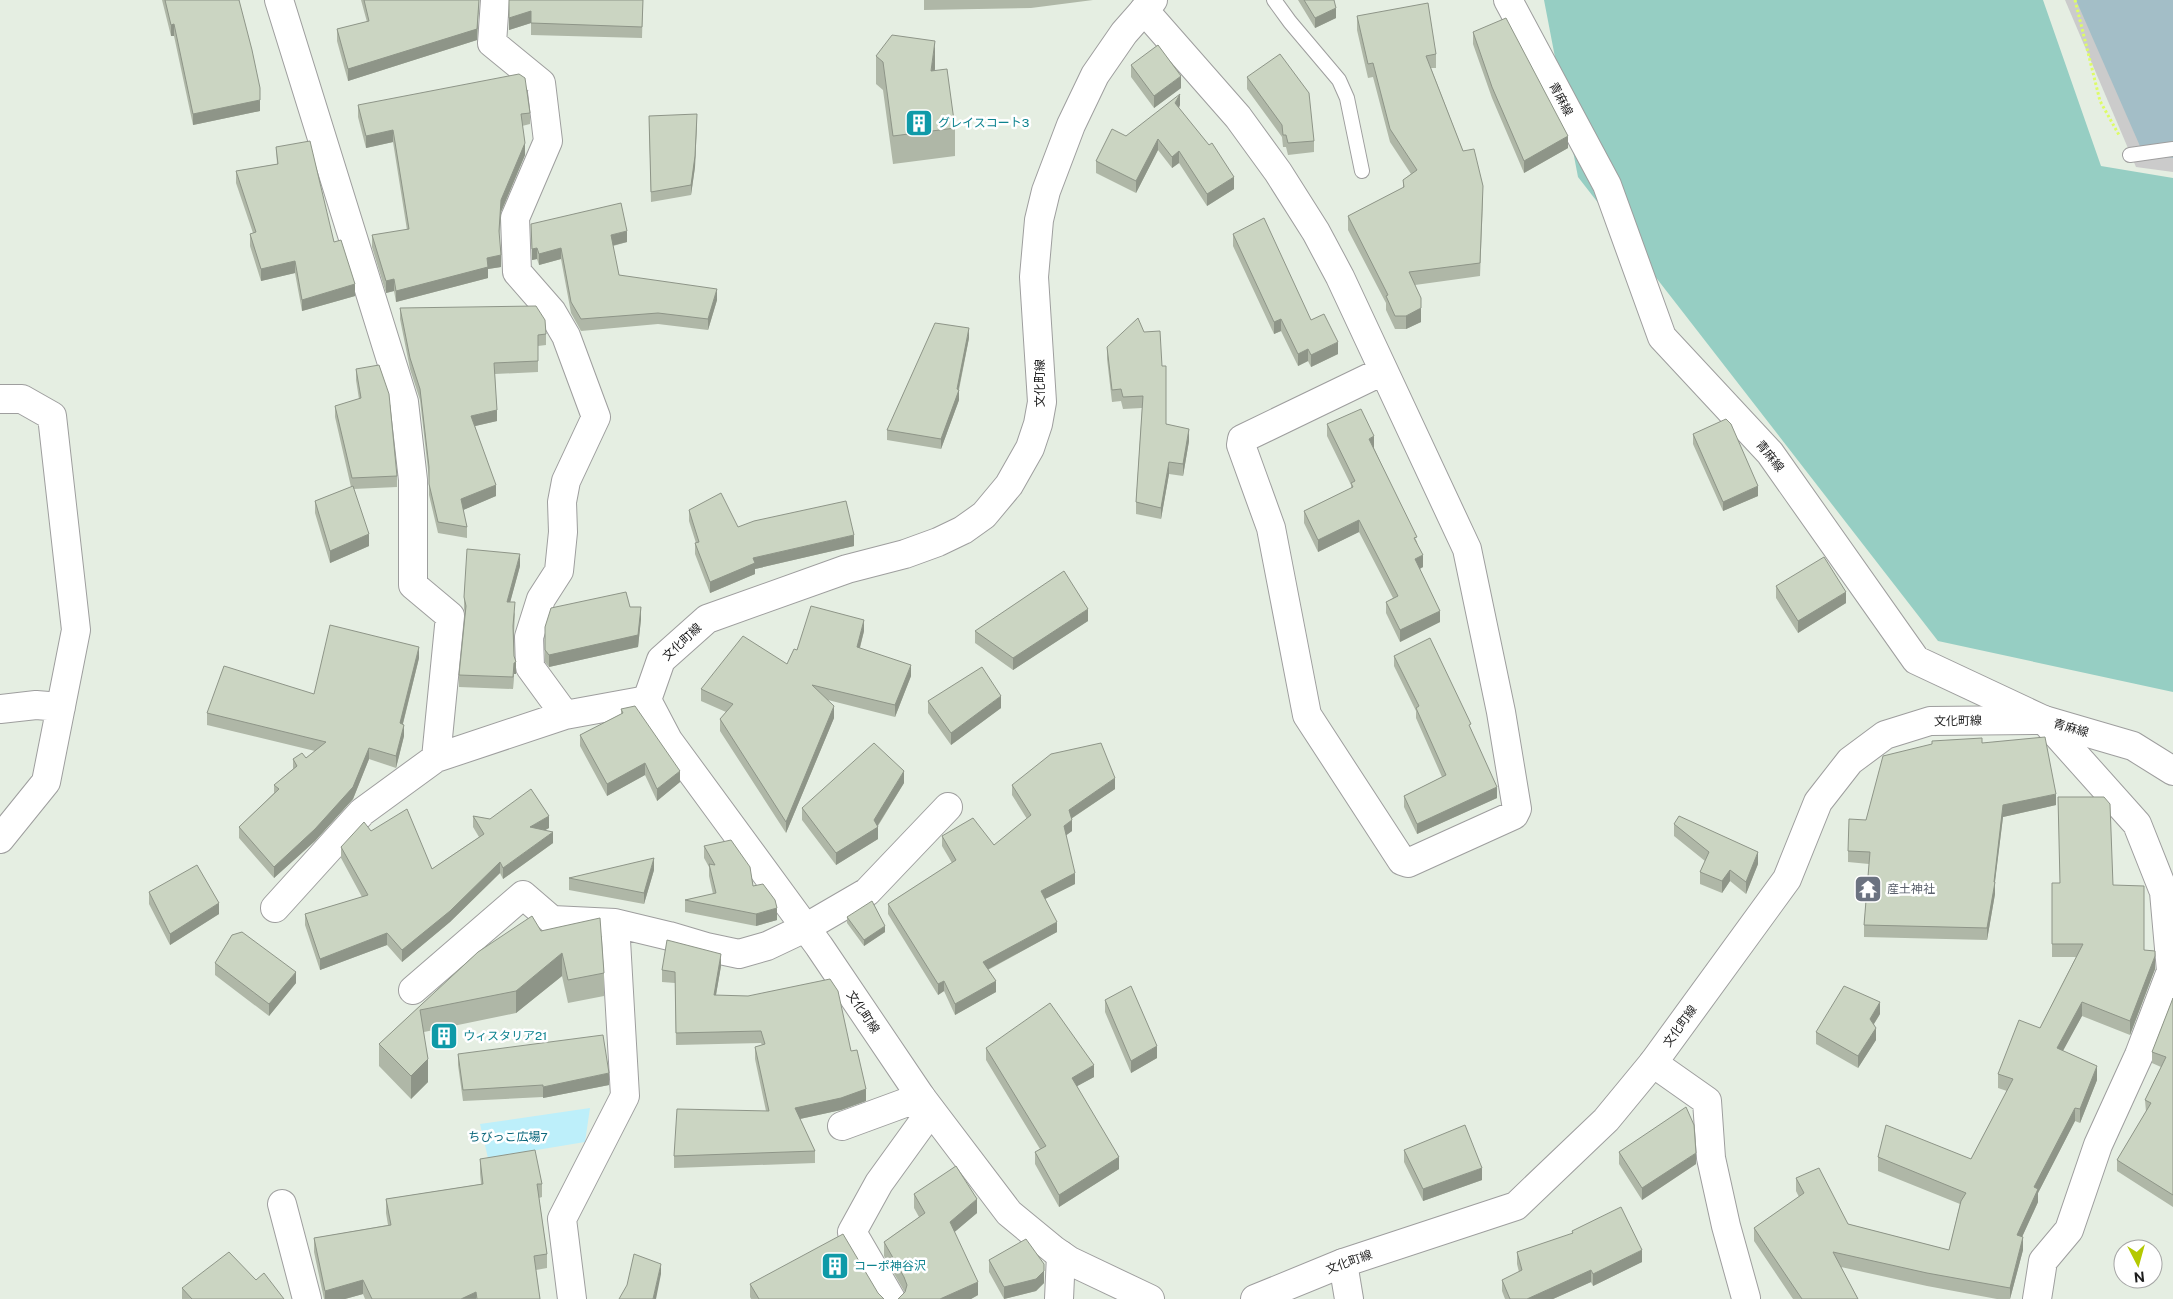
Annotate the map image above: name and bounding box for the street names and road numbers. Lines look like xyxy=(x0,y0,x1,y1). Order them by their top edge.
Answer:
street label: 青麻線 xyxy=(1546,80,1576,118)
street label: 文化町線 xyxy=(1033,359,1047,407)
street label: 青麻線 xyxy=(1753,438,1787,474)
street label: 文化町線 xyxy=(660,621,704,663)
street label: 文化町線 xyxy=(1934,714,1982,728)
street label: 青麻線 xyxy=(2052,716,2090,740)
street label: 文化町線 xyxy=(844,988,882,1036)
street label: 文化町線 xyxy=(1660,1002,1700,1050)
street label: 文化町線 xyxy=(1324,1247,1374,1277)

